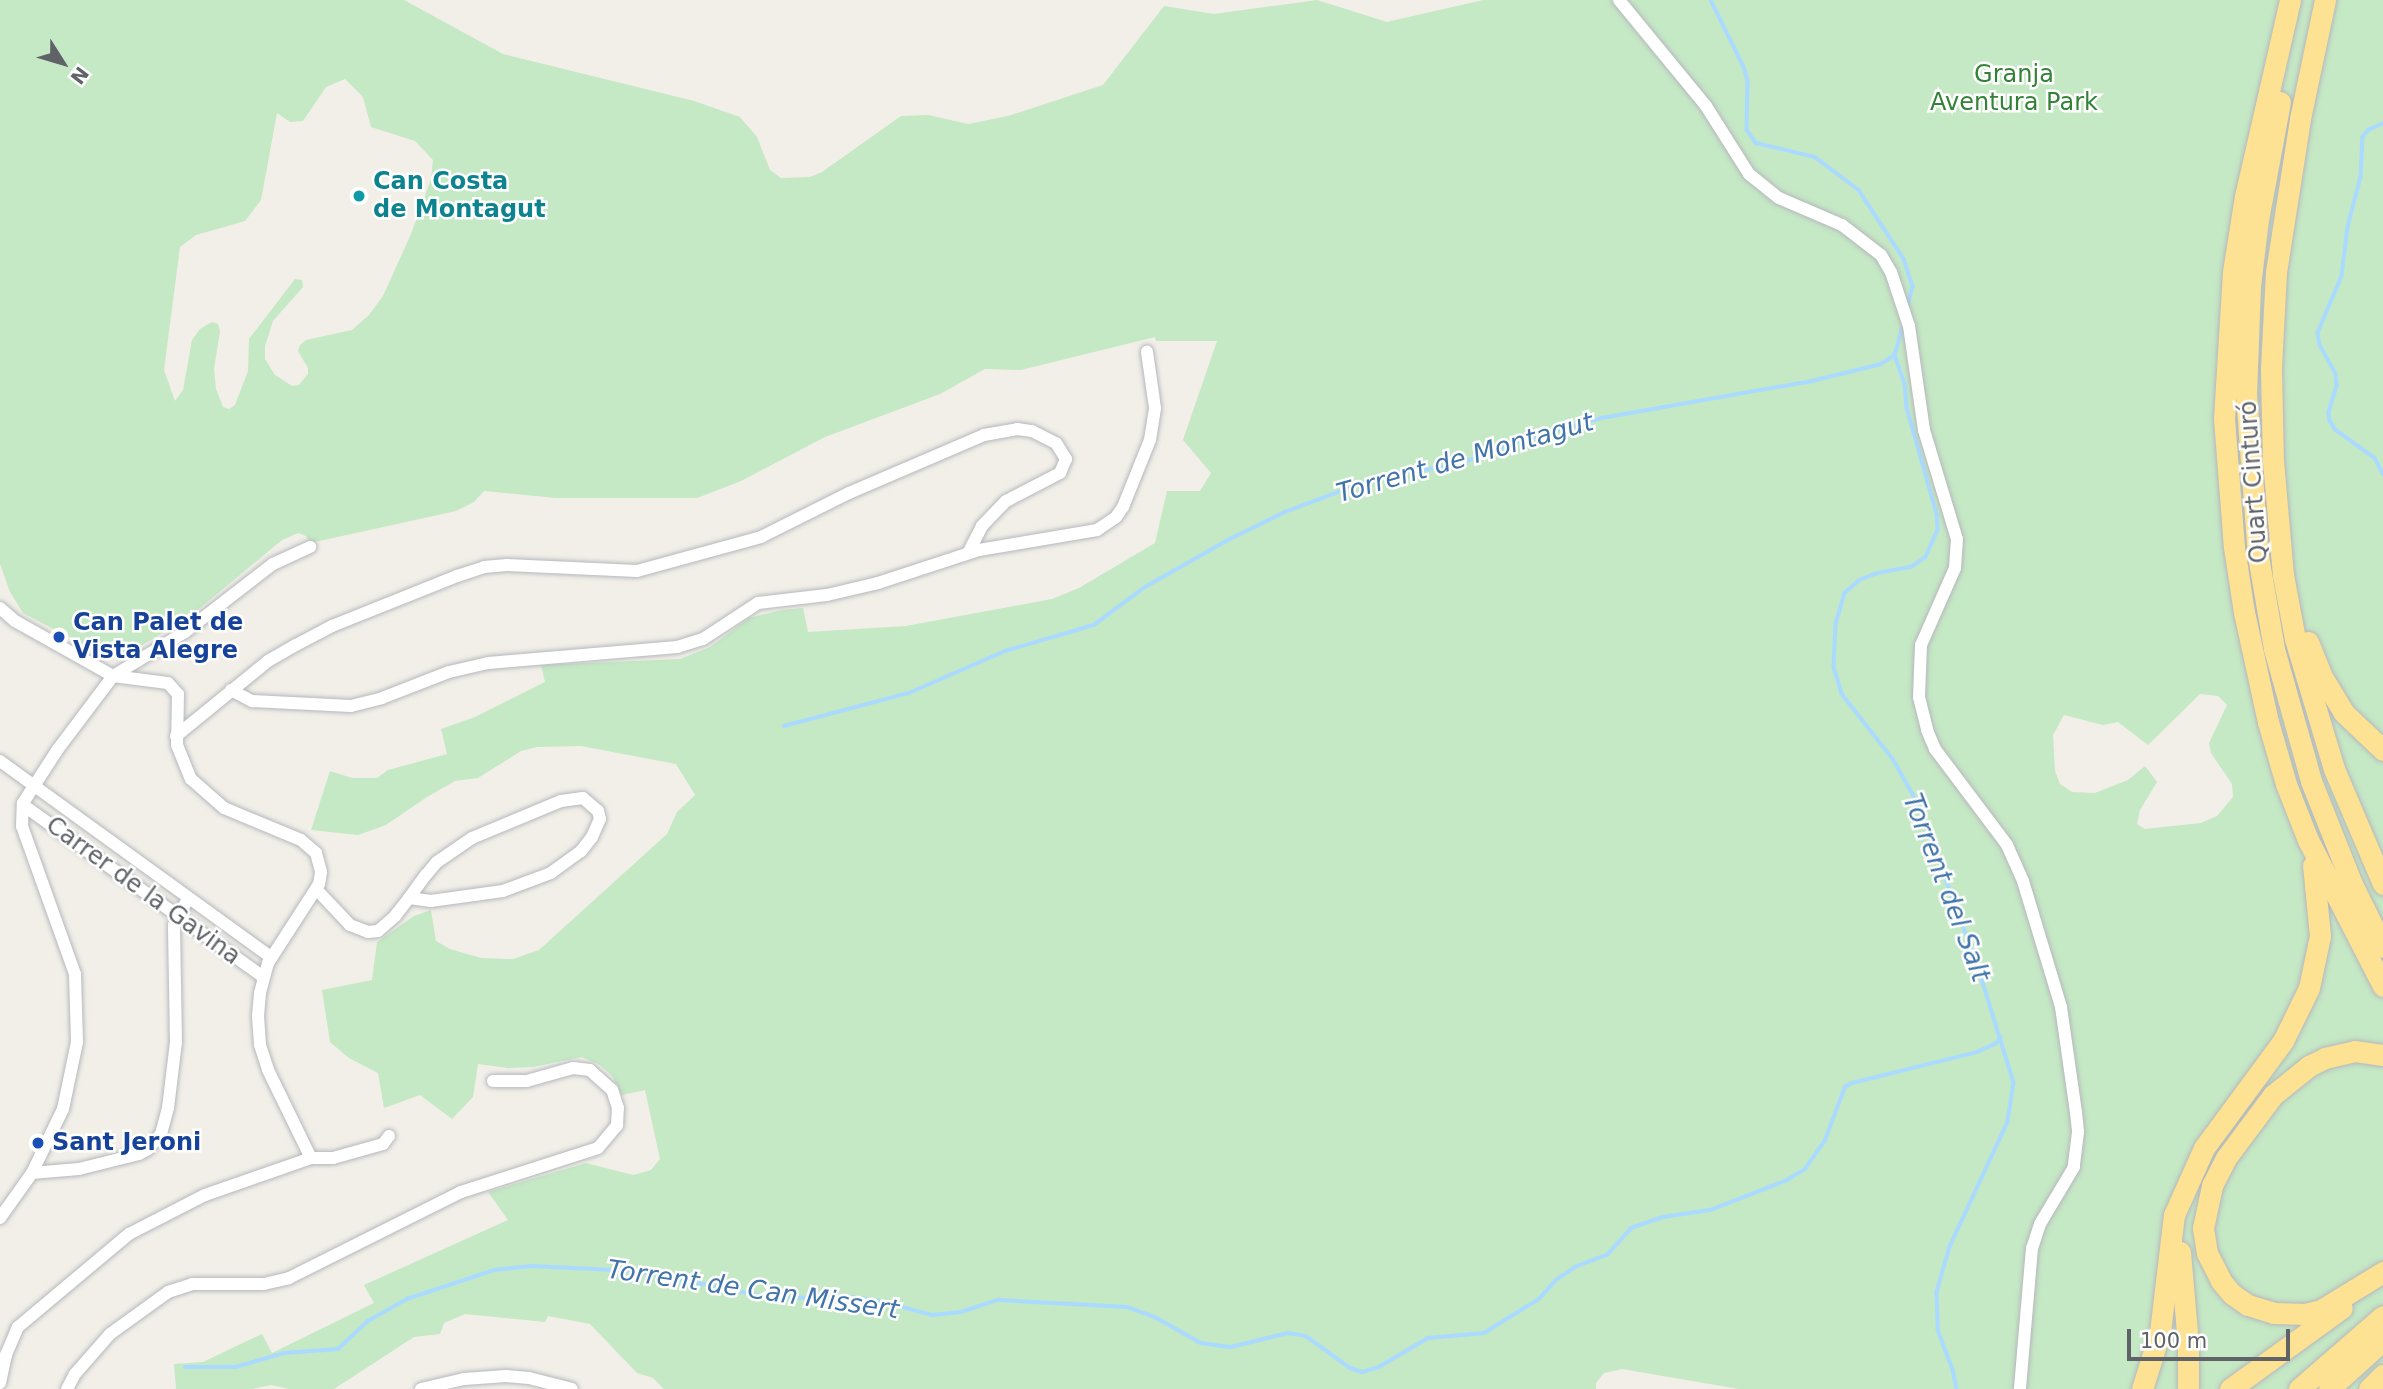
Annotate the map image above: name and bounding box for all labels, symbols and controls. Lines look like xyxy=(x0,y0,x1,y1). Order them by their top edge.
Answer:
north arrow xyxy=(28,28,98,98)
park label: Granja Aventura Park xyxy=(1930,61,2098,117)
text: N xyxy=(66,63,93,89)
place label: Can Costa de Montagut xyxy=(373,168,546,224)
marker: Can Costa de Montagut xyxy=(351,188,367,204)
street label: Quart Cinturó xyxy=(2234,400,2274,564)
water label: Torrent de Montagut xyxy=(1333,406,1597,510)
place label: Can Palet de Vista Alegre xyxy=(73,609,243,665)
marker: Can Palet de Vista Alegre xyxy=(51,629,67,645)
water label: Torrent del Salt xyxy=(1896,790,1996,986)
street label: Carrer de la Gavina xyxy=(40,811,246,971)
place label: Sant Jeroni xyxy=(52,1129,201,1157)
marker: Sant Jeroni xyxy=(30,1135,46,1151)
water label: Torrent de Can Missert xyxy=(605,1254,901,1326)
scale bar xyxy=(2131,1316,2294,1360)
text: 100 m xyxy=(2140,1329,2207,1353)

